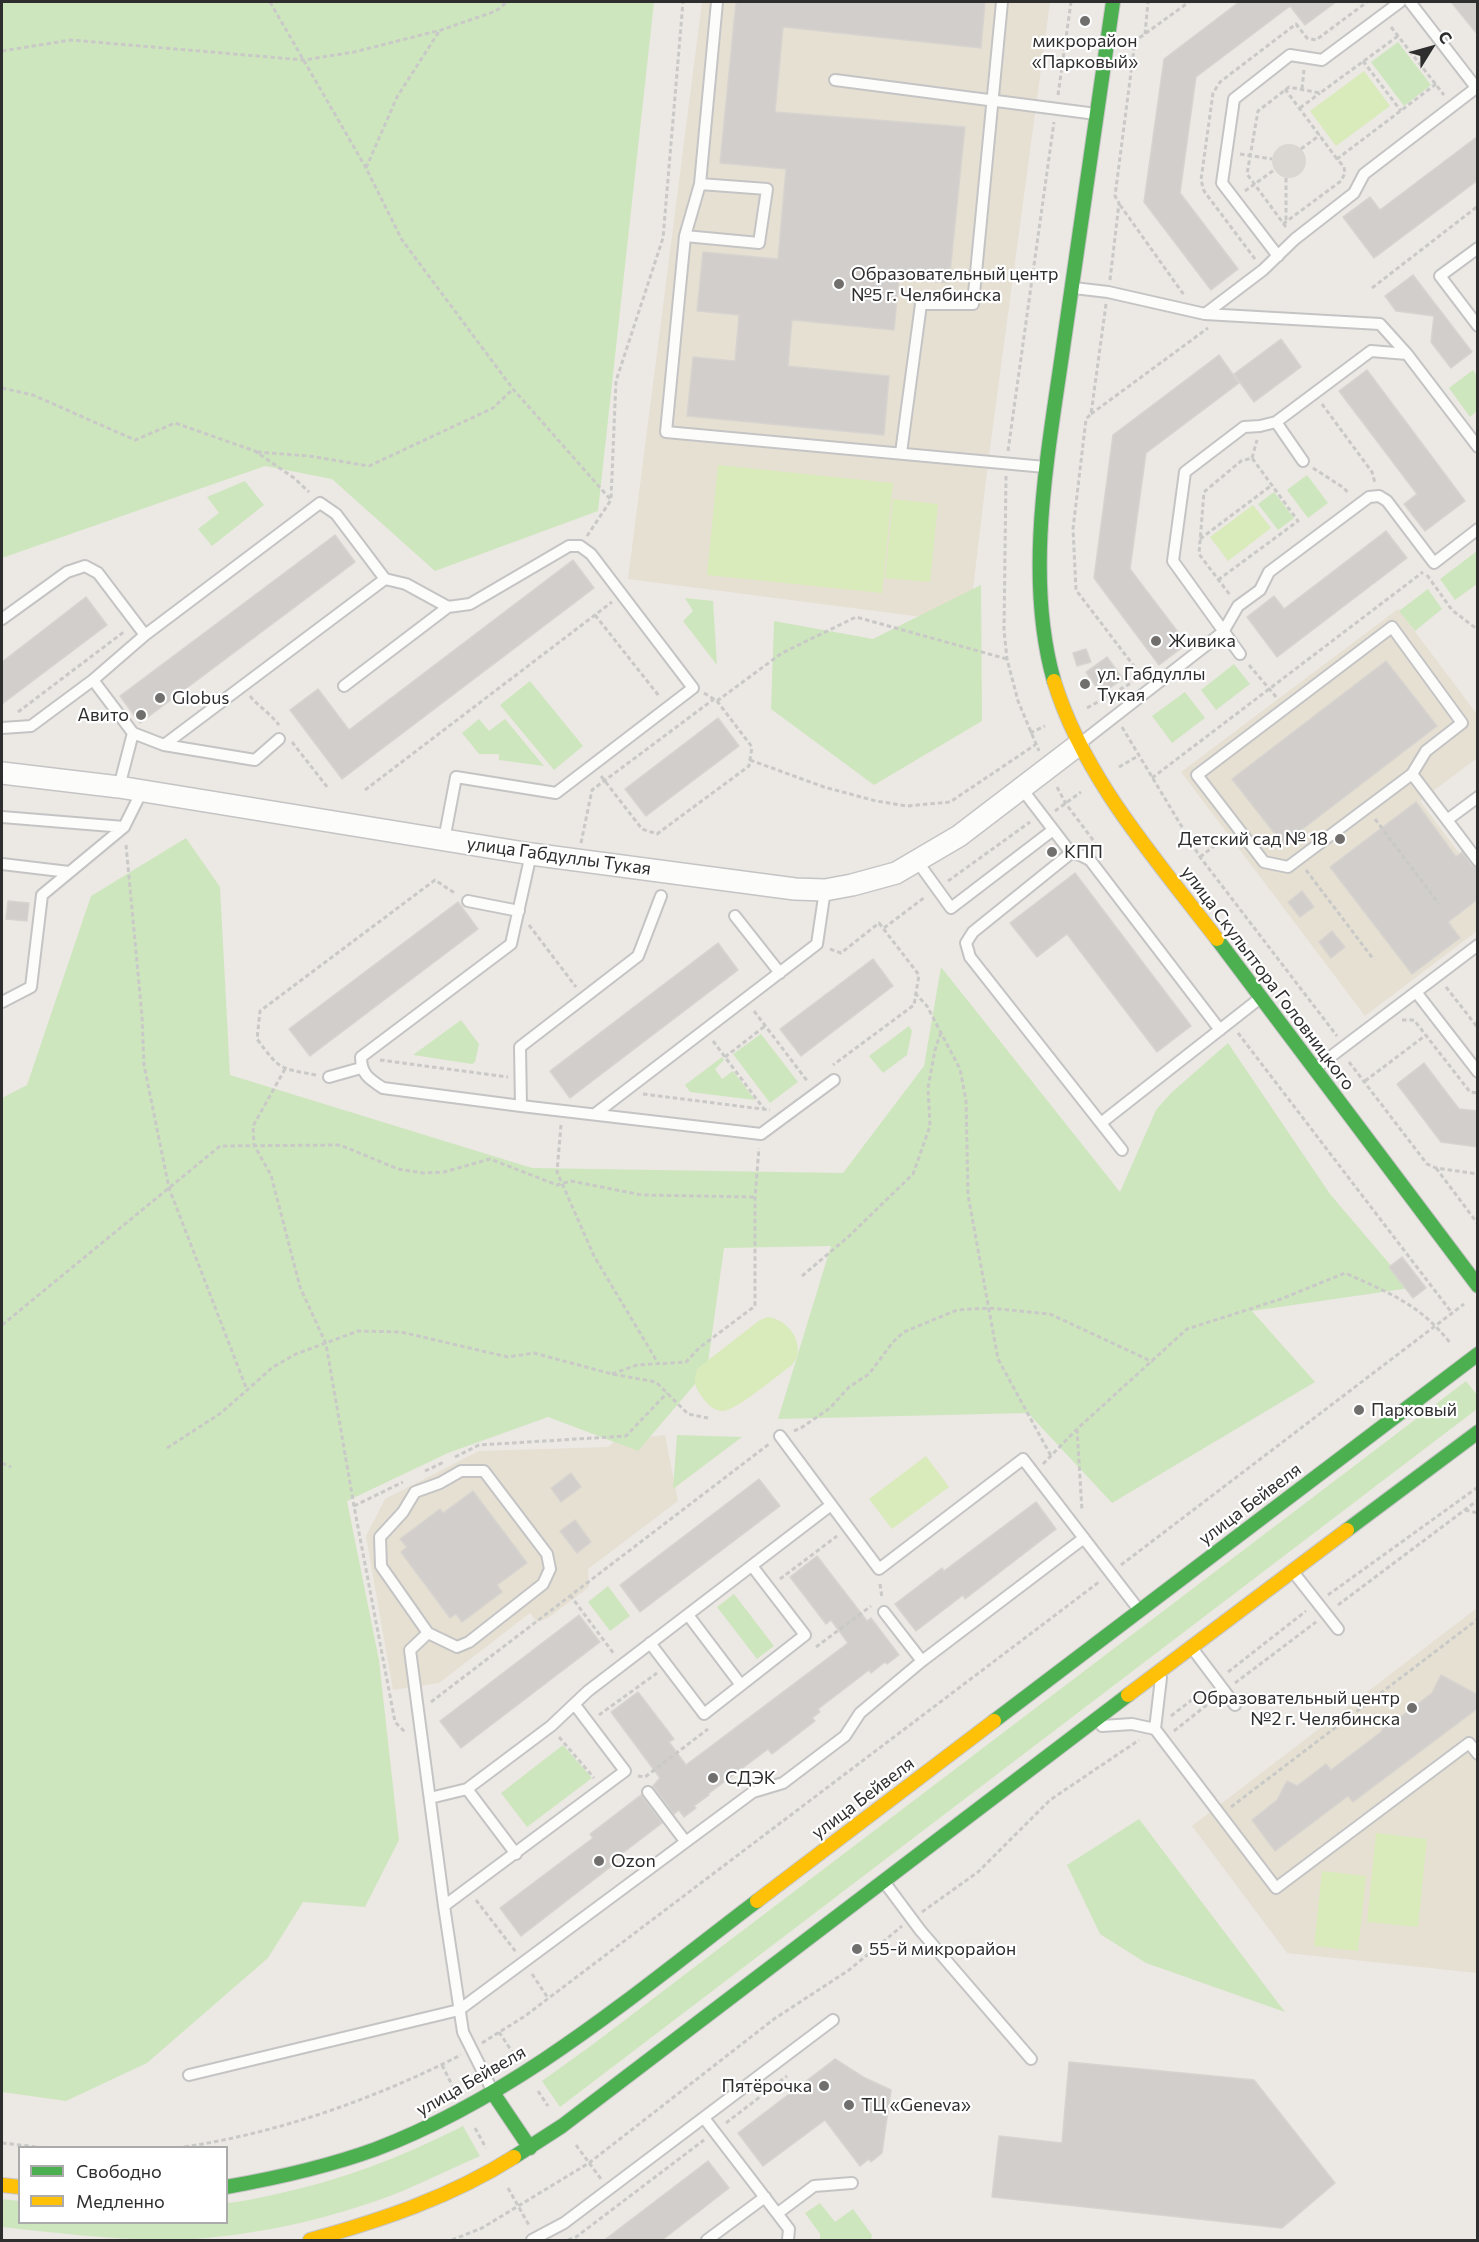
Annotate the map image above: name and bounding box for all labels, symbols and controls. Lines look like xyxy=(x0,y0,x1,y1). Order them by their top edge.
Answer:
marker: микрорайон «Парковый» xyxy=(1078,14,1092,28)
north arrow xyxy=(1401,18,1461,78)
text: С xyxy=(1435,27,1457,47)
place label: микрорайон «Парковый» xyxy=(1032,30,1138,72)
place label: Образовательный центр №5 г. Челябинска xyxy=(851,263,1059,306)
marker: Образовательный центр №5 г. Челябинска xyxy=(832,277,846,291)
place label: Живика xyxy=(1168,630,1236,652)
marker: Живика xyxy=(1149,634,1163,648)
place label: ул. Габдуллы Тукая xyxy=(1097,663,1206,706)
marker: ул. Габдуллы Тукая xyxy=(1078,677,1092,691)
place label: Globus xyxy=(172,687,229,709)
marker: Globus xyxy=(153,691,167,705)
place label: Авито xyxy=(78,704,129,726)
marker: Авито xyxy=(134,708,148,722)
place label: Детский сад № 18 xyxy=(1178,828,1328,850)
street label: улица Габдуллы Тукая xyxy=(465,832,653,880)
marker: Детский сад № 18 xyxy=(1333,832,1347,846)
place label: КПП xyxy=(1064,841,1103,863)
marker: КПП xyxy=(1045,845,1059,859)
street label: улица Скульптора Головницкого xyxy=(1177,862,1359,1094)
place label: Парковый xyxy=(1371,1399,1457,1421)
marker: Парковый xyxy=(1352,1403,1366,1417)
street label: улица Бейвеля xyxy=(1195,1458,1305,1550)
place label: Образовательный центр №2 г. Челябинска xyxy=(1192,1687,1400,1730)
marker: Образовательный центр №2 г. Челябинска xyxy=(1405,1701,1419,1715)
street label: улица Бейвеля xyxy=(808,1752,918,1844)
place label: СДЭК xyxy=(725,1767,776,1789)
marker: СДЭК xyxy=(706,1771,720,1785)
place label: Ozon xyxy=(611,1850,656,1872)
marker: Ozon xyxy=(592,1854,606,1868)
place label: 55-й микрорайон xyxy=(869,1938,1016,1960)
marker: 55-й микрорайон xyxy=(850,1942,864,1956)
street label: улица Бейвеля xyxy=(412,2041,530,2121)
place label: Пятёрочка xyxy=(721,2075,812,2097)
marker: Пятёрочка xyxy=(817,2079,831,2093)
place label: ТЦ «Geneva» xyxy=(861,2094,971,2116)
marker: ТЦ «Geneva» xyxy=(842,2098,856,2112)
legend xyxy=(18,2146,228,2224)
text: Свободно xyxy=(76,2160,162,2182)
text: Медленно xyxy=(76,2190,165,2212)

